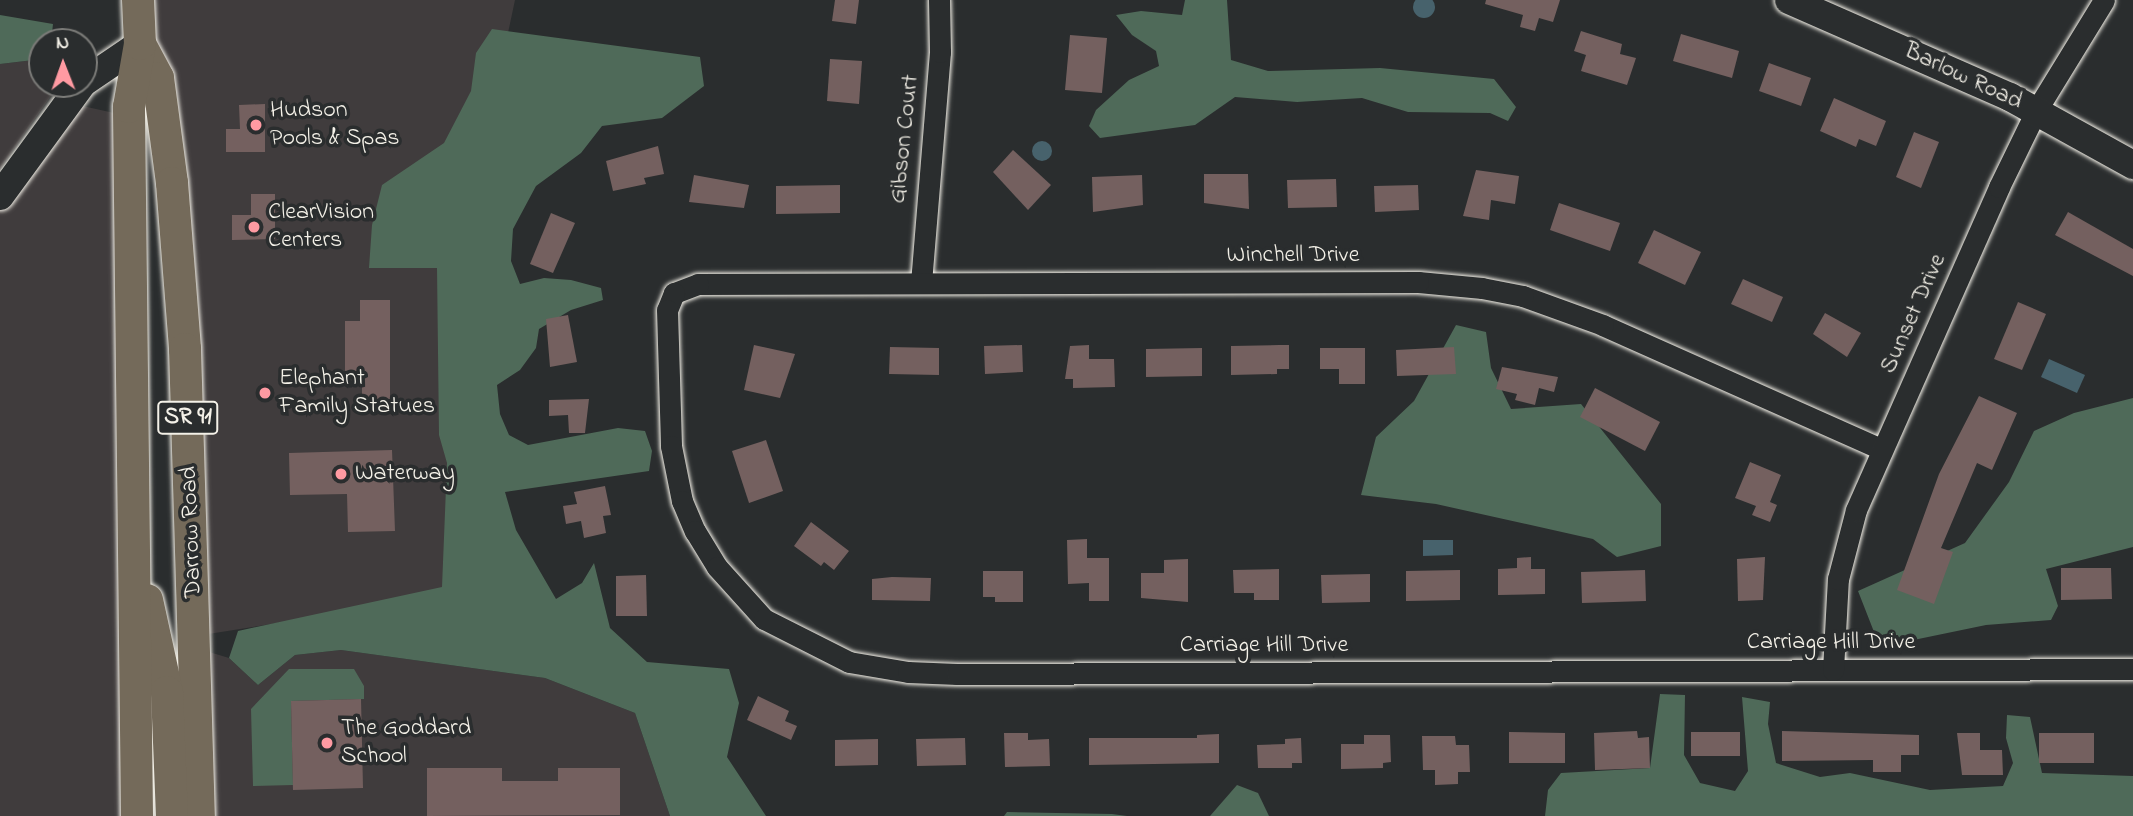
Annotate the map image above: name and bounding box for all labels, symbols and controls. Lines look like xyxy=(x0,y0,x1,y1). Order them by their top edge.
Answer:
north arrow xyxy=(28,28,98,98)
text: N xyxy=(56,30,69,57)
street label: Barlow Road xyxy=(1899,37,2027,117)
street label: Gibson Court xyxy=(884,73,926,205)
place label: Hudson Pools & Spas xyxy=(270,97,400,153)
marker: Hudson Pools & Spas xyxy=(248,117,264,133)
place label: ClearVision Centers xyxy=(268,199,374,255)
marker: ClearVision Centers xyxy=(246,219,262,235)
street label: Winchell Drive xyxy=(1227,242,1359,270)
street label: Sunset Drive xyxy=(1875,250,1953,378)
place label: Elephant Family Statues xyxy=(279,365,435,421)
marker: Elephant Family Statues xyxy=(257,385,273,401)
road number: SR 91 xyxy=(156,398,220,438)
place label: Waterway xyxy=(355,460,455,488)
street label: Darrow Road xyxy=(175,466,209,598)
marker: Waterway xyxy=(333,466,349,482)
street label: Carriage Hill Drive xyxy=(1747,629,1915,657)
street label: Carriage Hill Drive xyxy=(1180,632,1348,660)
place label: The Goddard School xyxy=(341,715,471,771)
marker: The Goddard School xyxy=(319,735,335,751)

